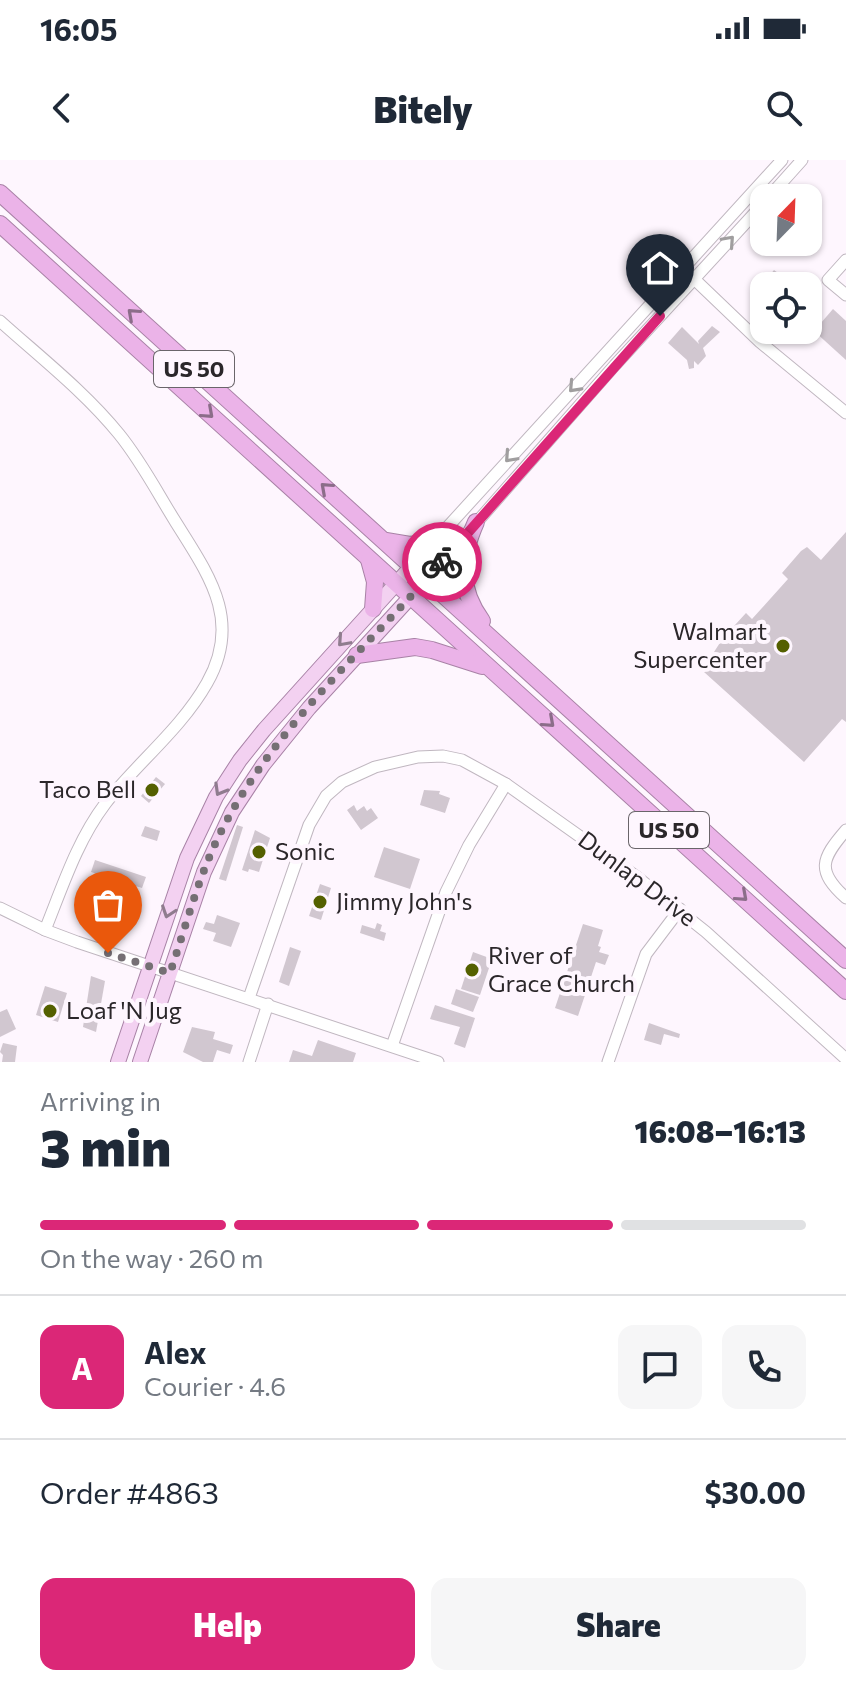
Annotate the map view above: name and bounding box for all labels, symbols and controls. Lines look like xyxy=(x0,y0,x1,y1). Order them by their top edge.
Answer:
text: 16:05 xyxy=(40,10,117,47)
icon: back xyxy=(40,86,84,130)
text: Bitely xyxy=(373,86,473,130)
icon: search xyxy=(762,86,806,130)
north arrow xyxy=(750,184,822,256)
map controls xyxy=(750,184,822,344)
pin xyxy=(626,234,694,316)
one-way arrow xyxy=(720,236,735,250)
icon: home xyxy=(638,246,682,290)
button: locate xyxy=(750,272,822,344)
one-way arrow xyxy=(128,309,143,323)
road number: US 50 xyxy=(154,351,234,387)
one-way arrow xyxy=(569,378,583,393)
one-way arrow xyxy=(199,403,214,417)
one-way arrow xyxy=(505,447,519,462)
one-way arrow xyxy=(321,483,336,498)
courier xyxy=(402,522,482,602)
icon: bike xyxy=(420,540,464,584)
place label: Walmart Supercenter xyxy=(633,616,767,673)
one-way arrow xyxy=(339,632,353,647)
marker: Walmart Supercenter xyxy=(774,637,792,655)
one-way arrow xyxy=(539,712,554,726)
place label: Taco Bell xyxy=(39,774,136,803)
marker: Taco Bell xyxy=(143,781,161,799)
one-way arrow xyxy=(214,781,229,796)
road number: US 50 xyxy=(629,812,709,848)
street label: Dunlap Drive xyxy=(573,824,703,932)
place label: Sonic xyxy=(275,836,335,865)
marker: Sonic xyxy=(250,843,268,861)
pin xyxy=(74,871,142,953)
icon: bag xyxy=(86,883,130,927)
place label: Jimmy John's xyxy=(336,886,472,915)
one-way arrow xyxy=(732,887,747,901)
marker: Jimmy John's xyxy=(311,893,329,911)
one-way arrow xyxy=(162,904,178,918)
place label: River of Grace Church xyxy=(488,940,635,997)
marker: River of Grace Church xyxy=(463,961,481,979)
place label: Loaf 'N Jug xyxy=(66,995,182,1024)
marker: Loaf 'N Jug xyxy=(41,1002,59,1020)
text: Arriving in xyxy=(40,1085,161,1116)
text: 16:08–16:13 xyxy=(634,1112,806,1149)
text: 3 min xyxy=(40,1114,171,1178)
text: On the way · 260 m xyxy=(40,1242,264,1273)
button: chat xyxy=(618,1325,702,1409)
button: phone xyxy=(722,1325,806,1409)
text: Alex xyxy=(144,1333,207,1370)
text: A xyxy=(71,1349,93,1386)
text: Courier · 4.6 xyxy=(144,1370,286,1401)
text: Order #4863 xyxy=(40,1473,219,1510)
text: $30.00 xyxy=(704,1473,806,1510)
button: Help xyxy=(40,1578,415,1670)
button: Share xyxy=(431,1578,806,1670)

